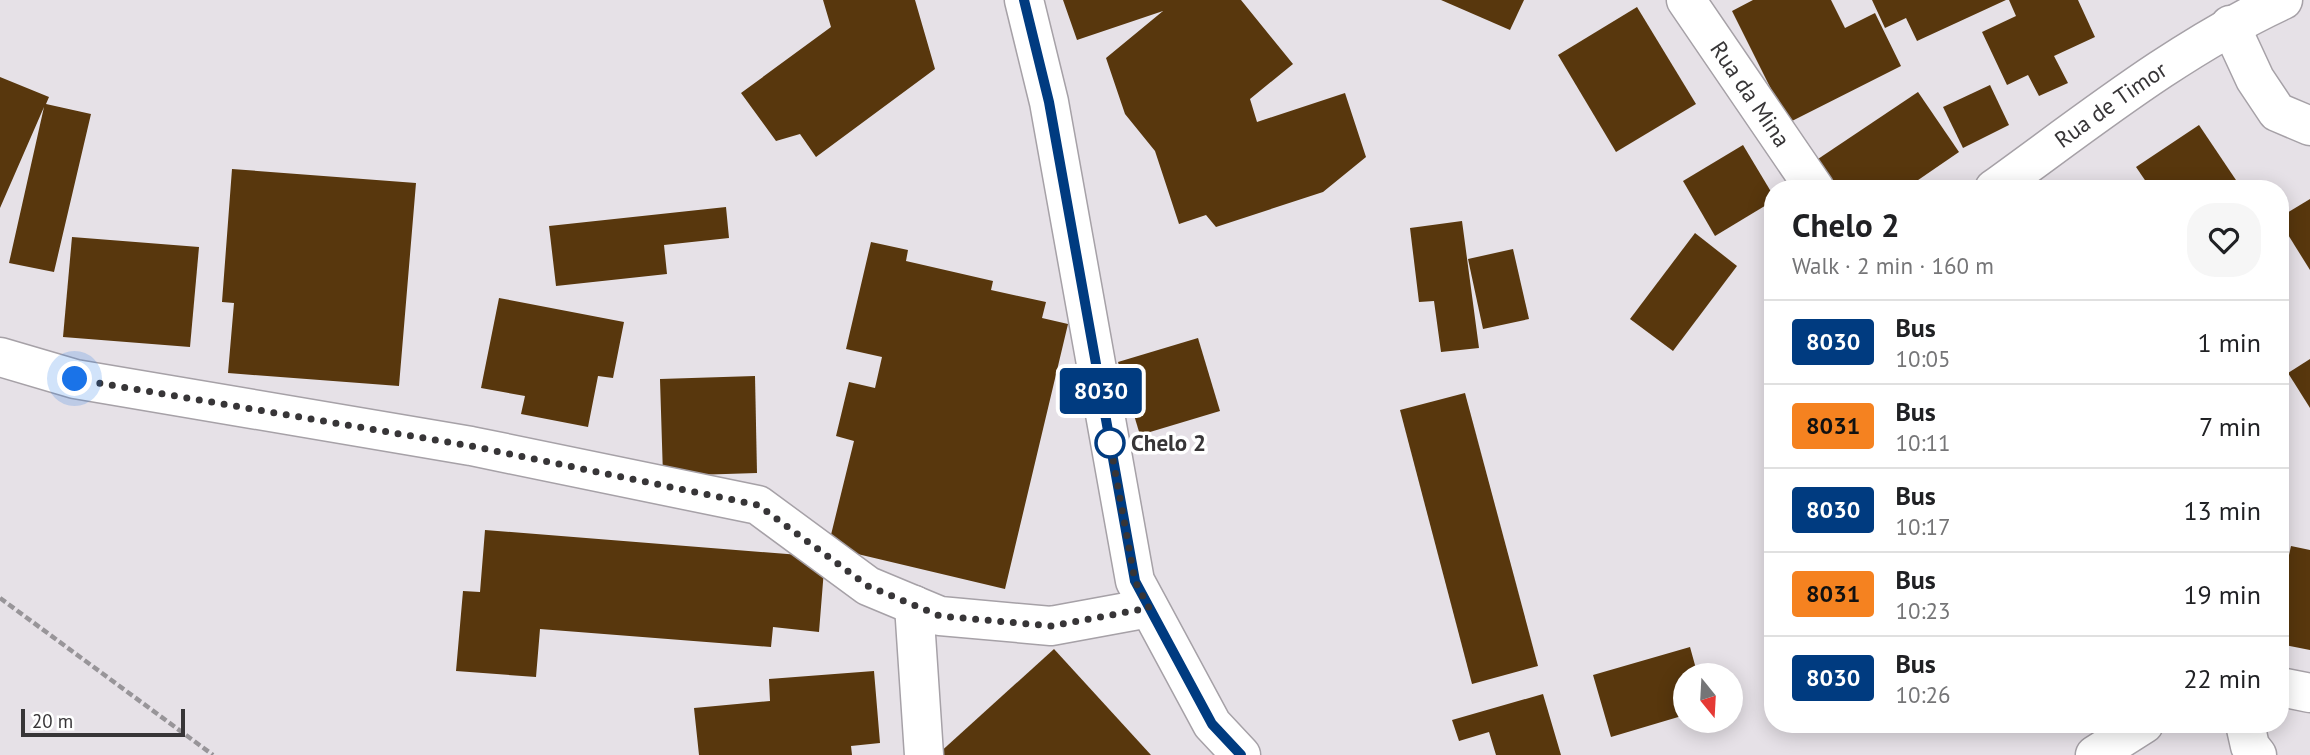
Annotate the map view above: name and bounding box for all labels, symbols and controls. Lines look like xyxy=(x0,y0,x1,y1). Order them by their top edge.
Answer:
street label: Rua da Mina xyxy=(1704,35,1797,152)
street label: Rua de Timor xyxy=(2049,55,2172,154)
text: Chelo 2 xyxy=(1792,203,1900,246)
button: heart xyxy=(2187,203,2261,277)
text: Walk · 2 min · 160 m xyxy=(1792,251,1994,280)
text: Bus xyxy=(1895,311,1936,344)
text: 8030 xyxy=(1806,326,1860,357)
text: 1 min xyxy=(2198,326,2261,359)
text: 10:05 xyxy=(1895,344,1951,373)
your location xyxy=(57,361,92,396)
line badge: 8030 xyxy=(1052,368,1150,414)
text: 8030 xyxy=(1074,375,1128,406)
text: Bus xyxy=(1895,395,1936,428)
text: 8031 xyxy=(1806,410,1860,441)
text: 7 min xyxy=(2199,410,2261,443)
marker: Chelo 2 xyxy=(1095,428,1125,458)
place label: Chelo 2 xyxy=(1131,428,1206,457)
text: 10:11 xyxy=(1895,428,1951,457)
text: Bus xyxy=(1895,479,1936,512)
text: 8030 xyxy=(1806,494,1860,525)
text: 13 min xyxy=(2183,494,2261,527)
text: 10:17 xyxy=(1895,512,1951,541)
text: Bus xyxy=(1895,563,1936,596)
text: 8031 xyxy=(1806,578,1860,609)
text: 19 min xyxy=(2183,578,2261,611)
text: 10:23 xyxy=(1895,596,1951,625)
text: Bus xyxy=(1895,647,1936,680)
text: 8030 xyxy=(1806,662,1860,693)
text: 22 min xyxy=(2183,662,2261,695)
north arrow xyxy=(1673,663,1743,733)
map controls xyxy=(1673,663,1743,733)
text: 10:26 xyxy=(1895,680,1951,709)
scale bar xyxy=(21,706,186,738)
text: 20 m xyxy=(32,709,73,733)

